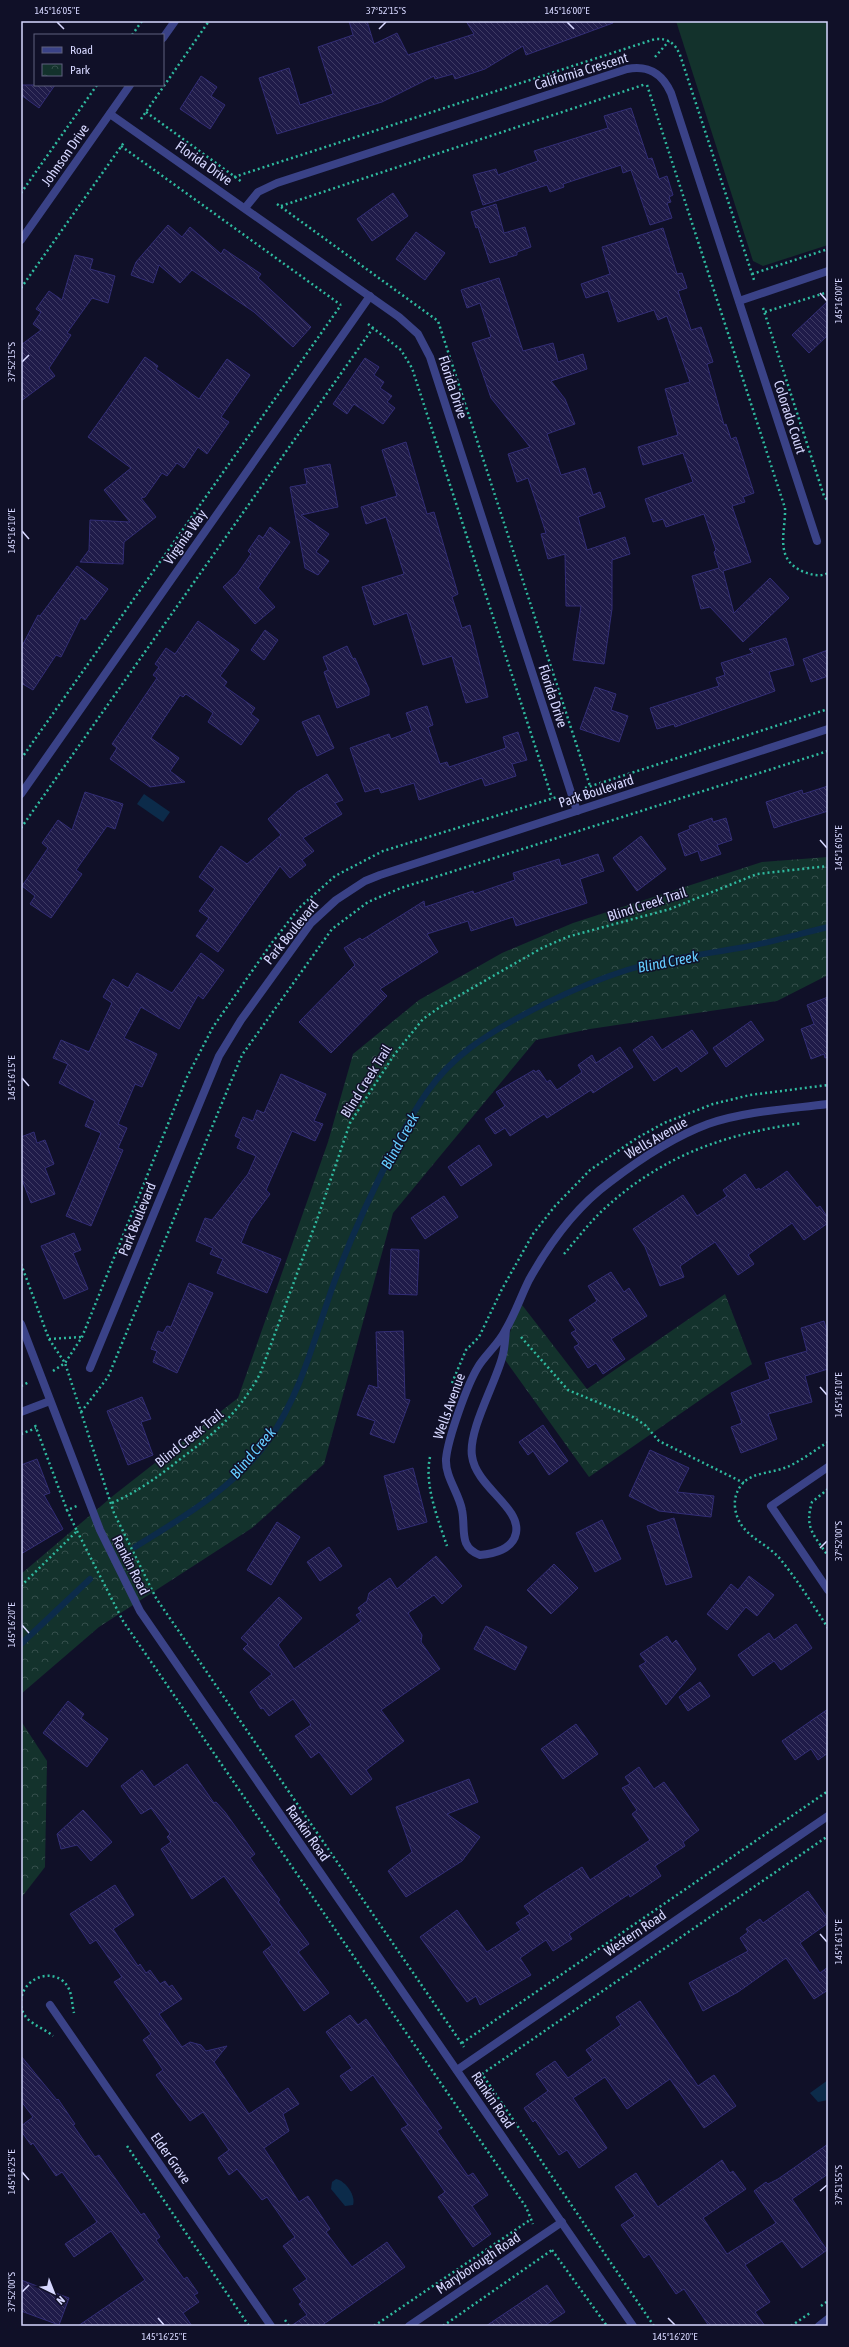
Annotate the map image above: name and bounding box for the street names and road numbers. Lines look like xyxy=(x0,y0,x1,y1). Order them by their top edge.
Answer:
street label: California Crescent xyxy=(532,49,630,93)
street label: Johnson Drive xyxy=(38,121,92,189)
street label: Florida Drive xyxy=(173,138,235,188)
street label: Florida Drive xyxy=(435,353,471,421)
street label: Colorado Court xyxy=(771,378,809,456)
street label: Virginia Way xyxy=(160,506,210,568)
street label: Florida Drive xyxy=(535,662,571,730)
street label: Park Boulevard xyxy=(556,771,636,811)
street label: Blind Creek Trail xyxy=(605,884,689,924)
street label: Park Boulevard xyxy=(260,897,322,967)
street label: Blind Creek Trail xyxy=(337,1041,395,1120)
street label: Wells Avenue xyxy=(622,1114,690,1162)
street label: Park Boulevard xyxy=(115,1180,159,1258)
street label: Wells Avenue xyxy=(430,1371,468,1441)
street label: Blind Creek Trail xyxy=(152,1406,226,1470)
street label: Rankin Road xyxy=(109,1533,153,1597)
street label: Rankin Road xyxy=(283,1802,333,1864)
street label: Western Road xyxy=(601,1907,669,1959)
street label: Rankin Road xyxy=(468,2069,518,2131)
street label: Elder Grove xyxy=(148,2129,194,2187)
street label: Maryborough Road xyxy=(433,2229,523,2297)

